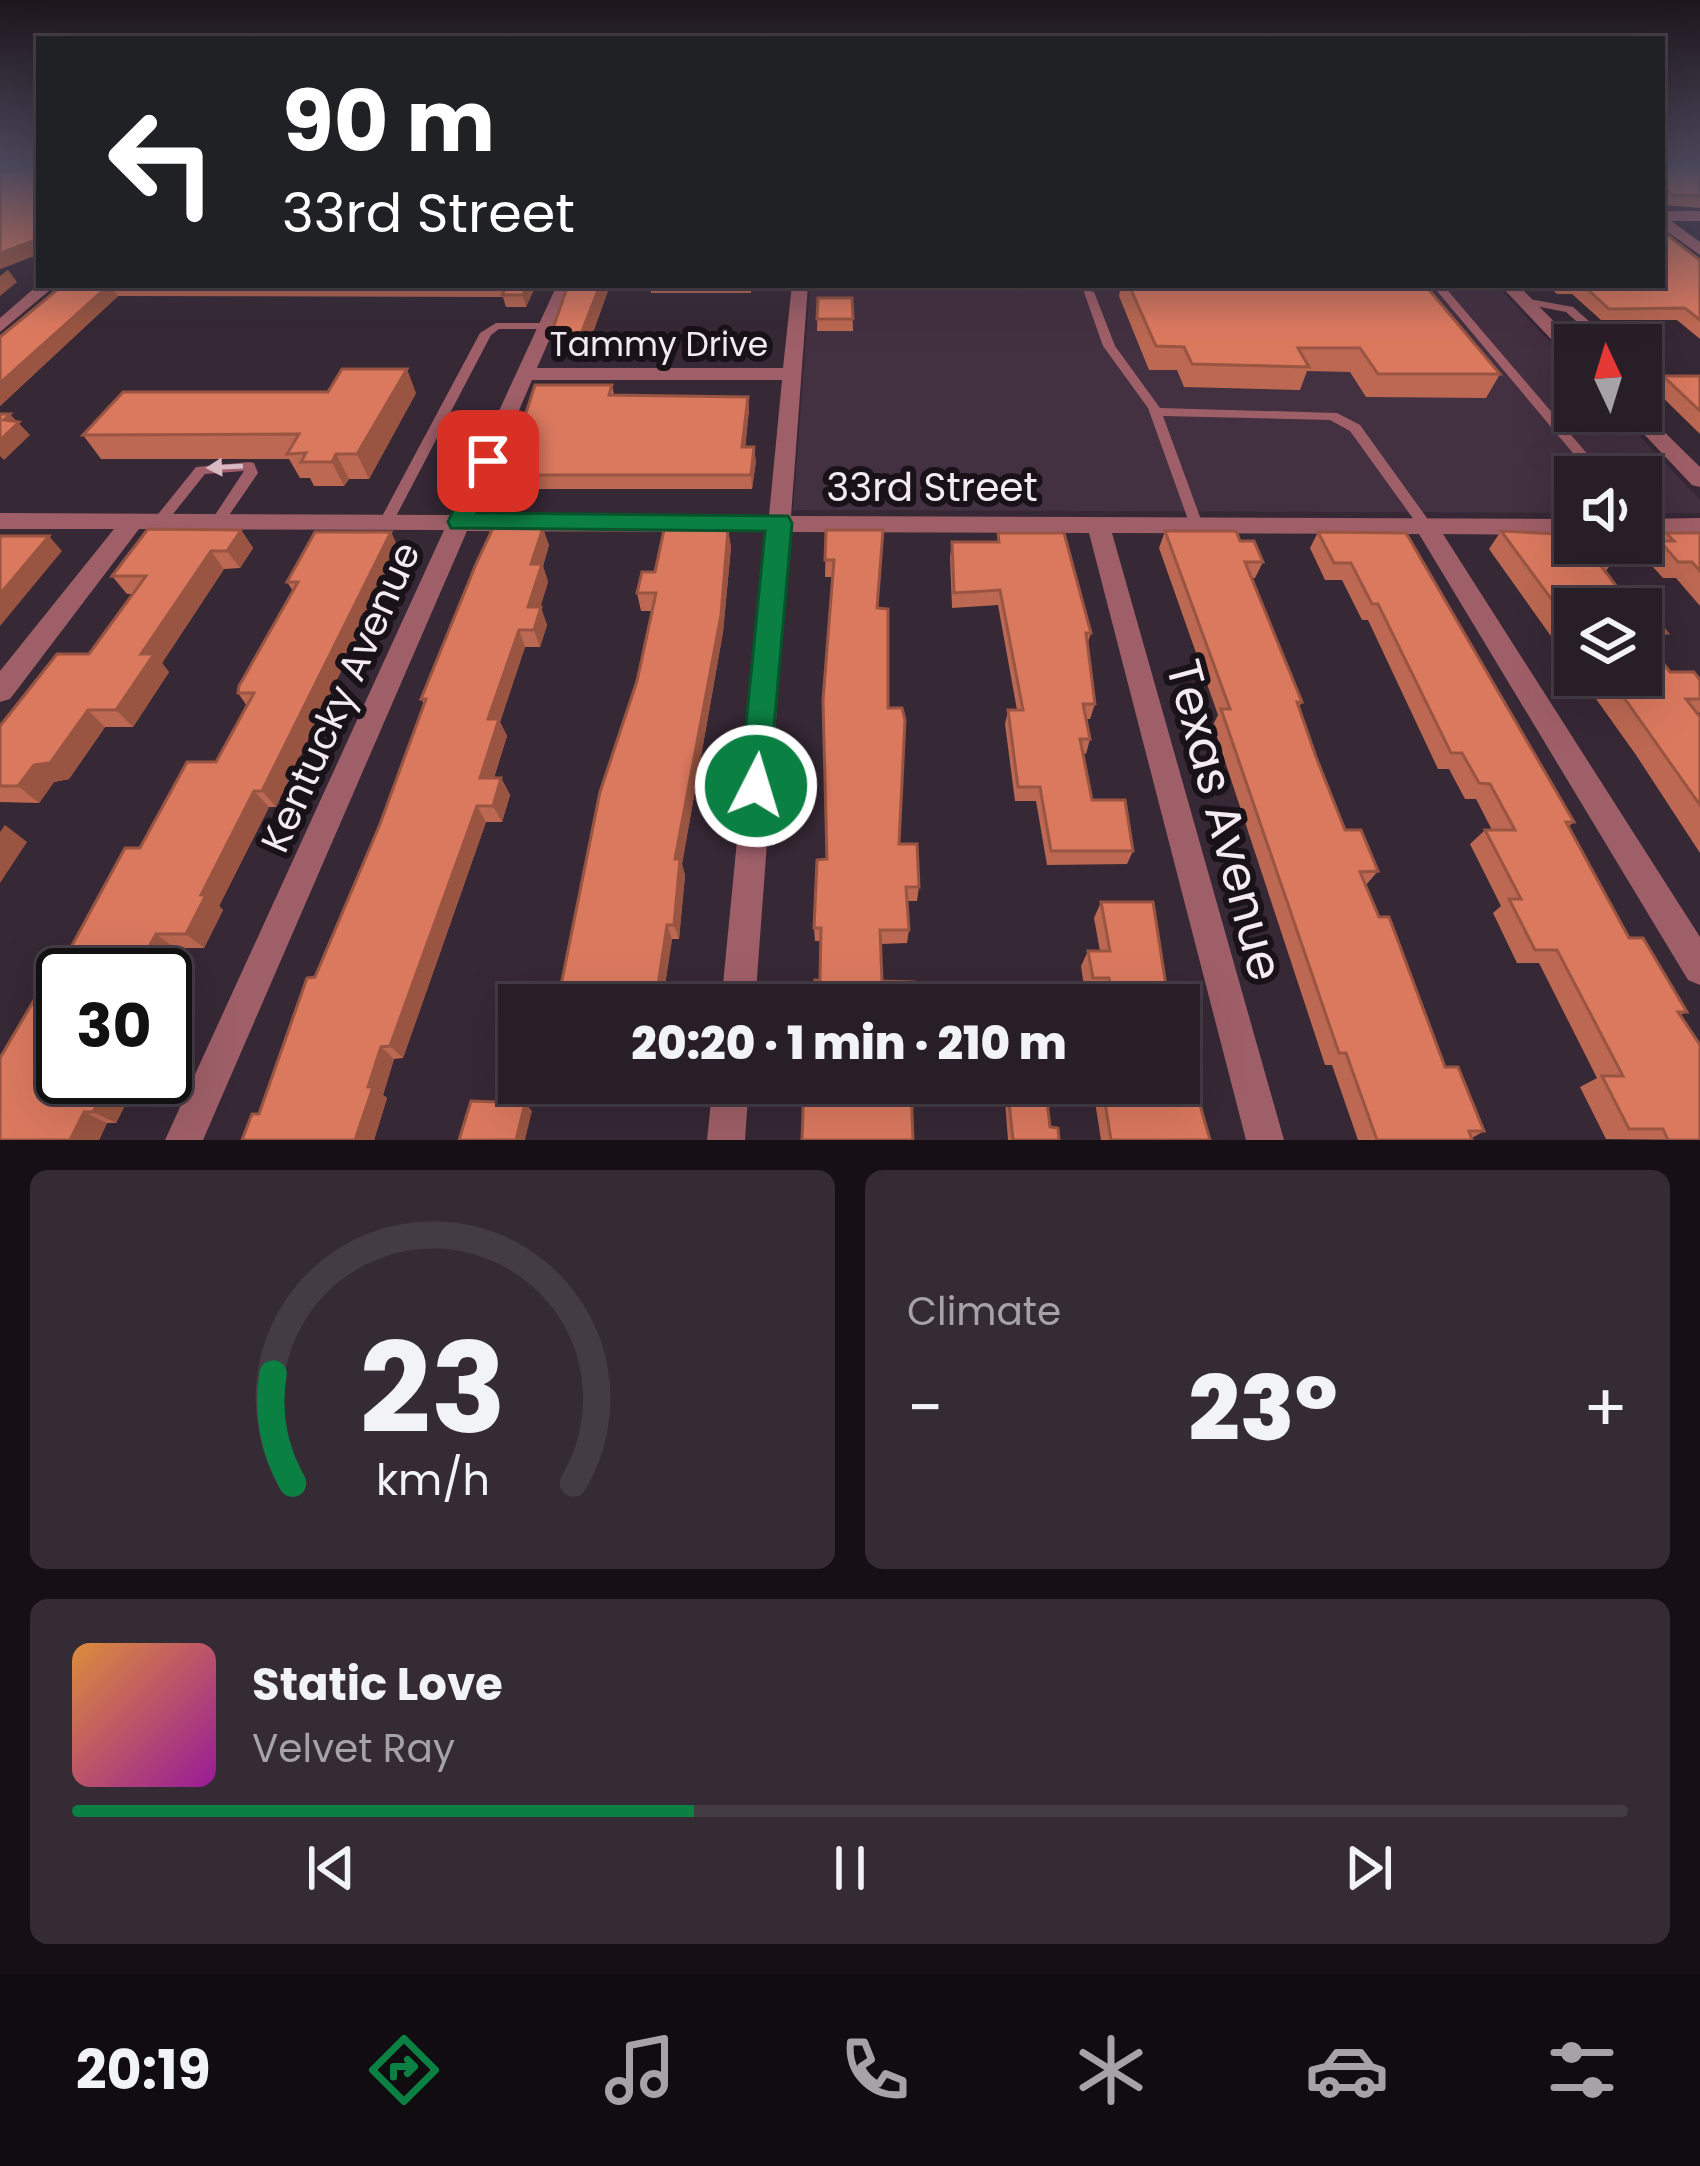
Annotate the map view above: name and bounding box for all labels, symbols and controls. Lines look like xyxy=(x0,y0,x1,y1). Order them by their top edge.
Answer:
text: 90 m xyxy=(282,63,495,180)
icon: left xyxy=(84,84,240,240)
text: 33rd Street xyxy=(282,175,575,251)
street label: Tammy Drive xyxy=(550,321,768,368)
north arrow xyxy=(1554,324,1662,432)
map controls xyxy=(1554,324,1662,696)
pin xyxy=(437,410,539,512)
icon: arrive xyxy=(455,428,521,494)
button: sound xyxy=(1554,456,1662,564)
one-way arrow xyxy=(205,458,243,477)
street label: 33rd Street xyxy=(826,460,1038,515)
street label: Kentucky Avenue xyxy=(247,533,434,861)
button: layers xyxy=(1554,588,1662,696)
street label: Texas Avenue xyxy=(1150,652,1299,988)
position arrow xyxy=(693,723,819,849)
speed limit sign: 30 xyxy=(36,948,192,1104)
text: 20:20 · 1 min · 210 m xyxy=(631,1012,1067,1075)
text: Climate xyxy=(907,1284,1061,1339)
text: 23 xyxy=(359,1301,506,1476)
text: 23° xyxy=(1188,1345,1338,1472)
text: − xyxy=(907,1362,943,1454)
text: + xyxy=(1583,1362,1628,1454)
text: km/h xyxy=(375,1449,490,1509)
text: Static Love xyxy=(252,1653,503,1716)
text: Velvet Ray xyxy=(252,1721,455,1776)
icon: previous xyxy=(298,1835,364,1901)
icon: pause xyxy=(817,1835,883,1901)
icon: next xyxy=(1336,1835,1402,1901)
icon: directions xyxy=(362,2028,446,2112)
icon: music xyxy=(598,2028,682,2112)
icon: phone xyxy=(833,2028,917,2112)
icon: climate xyxy=(1069,2028,1153,2112)
icon: car xyxy=(1305,2028,1389,2112)
icon: filters xyxy=(1540,2028,1624,2112)
text: 20:19 xyxy=(76,2032,211,2108)

